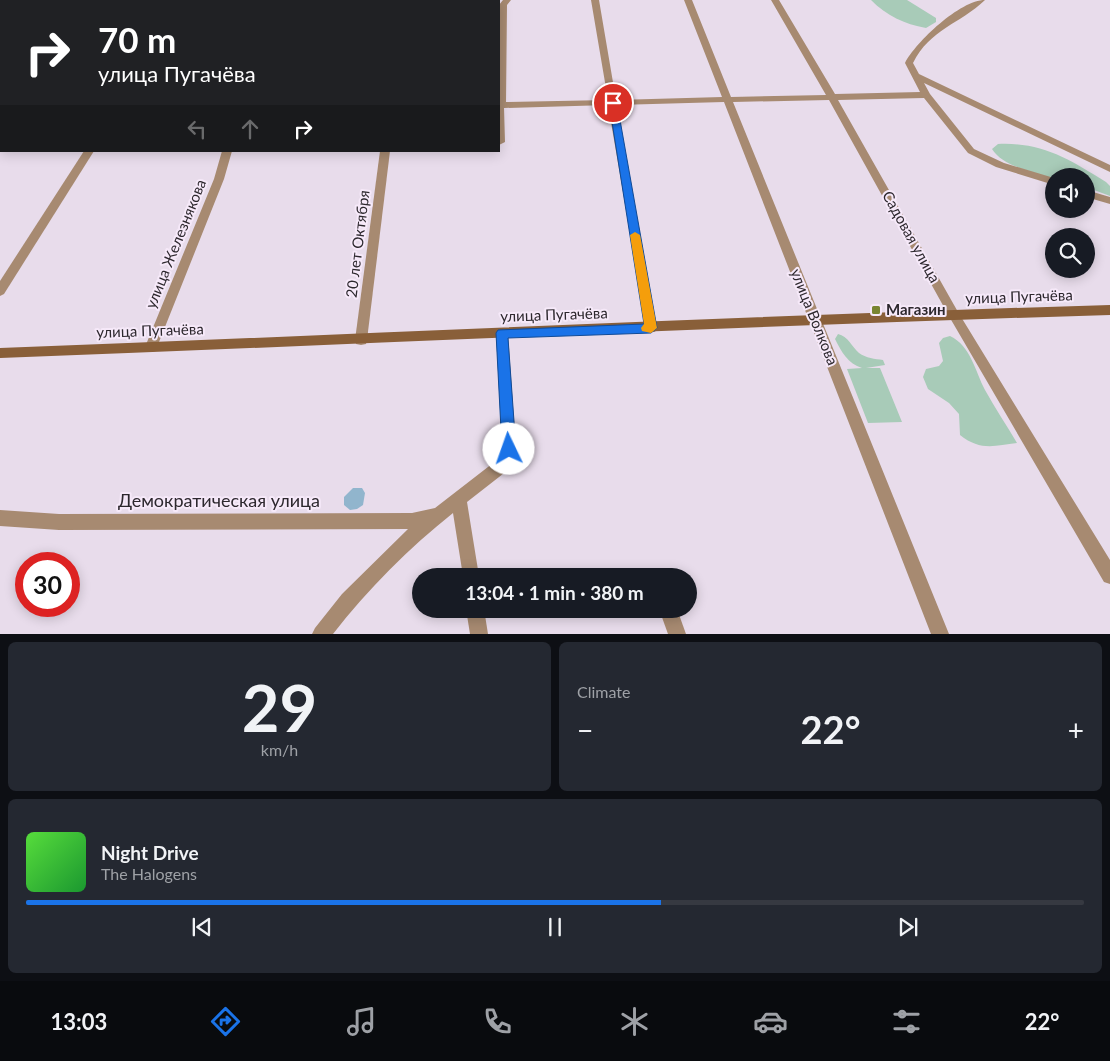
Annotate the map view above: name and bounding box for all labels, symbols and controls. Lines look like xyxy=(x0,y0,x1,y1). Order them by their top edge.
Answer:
text: 70 m xyxy=(98,18,176,60)
icon: right xyxy=(15,20,80,85)
text: улица Пугачёва xyxy=(98,60,256,87)
pin xyxy=(592,82,634,124)
icon: arrive xyxy=(599,89,627,117)
icon: left xyxy=(183,115,211,143)
icon: ahead xyxy=(236,115,264,143)
icon: right xyxy=(289,115,317,143)
map controls xyxy=(1045,168,1095,278)
button: sound xyxy=(1045,168,1095,218)
street label: улица Железнякова xyxy=(141,176,209,311)
street label: Садовая улица xyxy=(879,187,945,286)
street label: 20 лет Октября xyxy=(341,189,373,299)
button: search xyxy=(1045,228,1095,278)
street label: улица Волкова xyxy=(787,266,842,367)
street label: улица Пугачёва xyxy=(965,285,1073,307)
place label: Магазин xyxy=(886,300,946,318)
street label: улица Пугачёва xyxy=(500,303,608,325)
marker: Магазин xyxy=(870,304,882,316)
street label: улица Пугачёва xyxy=(96,319,204,341)
position arrow xyxy=(482,422,534,474)
street label: Демократическая улица xyxy=(118,489,320,511)
speed limit sign: 30 xyxy=(15,552,80,617)
text: 13:04 · 1 min · 380 m xyxy=(465,581,644,604)
text: 29 xyxy=(242,668,317,746)
text: Climate xyxy=(577,682,630,701)
text: 22° xyxy=(801,706,860,752)
text: − xyxy=(577,713,593,747)
text: + xyxy=(1068,713,1084,747)
text: km/h xyxy=(261,740,298,759)
text: Night Drive xyxy=(101,841,199,864)
text: The Halogens xyxy=(101,864,197,883)
icon: previous xyxy=(188,913,216,941)
icon: pause xyxy=(541,913,569,941)
icon: next xyxy=(894,913,922,941)
icon: directions xyxy=(208,1004,243,1039)
icon: music xyxy=(344,1004,379,1039)
icon: phone xyxy=(480,1004,515,1039)
icon: climate xyxy=(617,1004,652,1039)
icon: car xyxy=(753,1004,788,1039)
icon: filters xyxy=(889,1004,924,1039)
text: 13:03 xyxy=(51,1008,107,1035)
text: 22° xyxy=(1025,1008,1059,1035)

